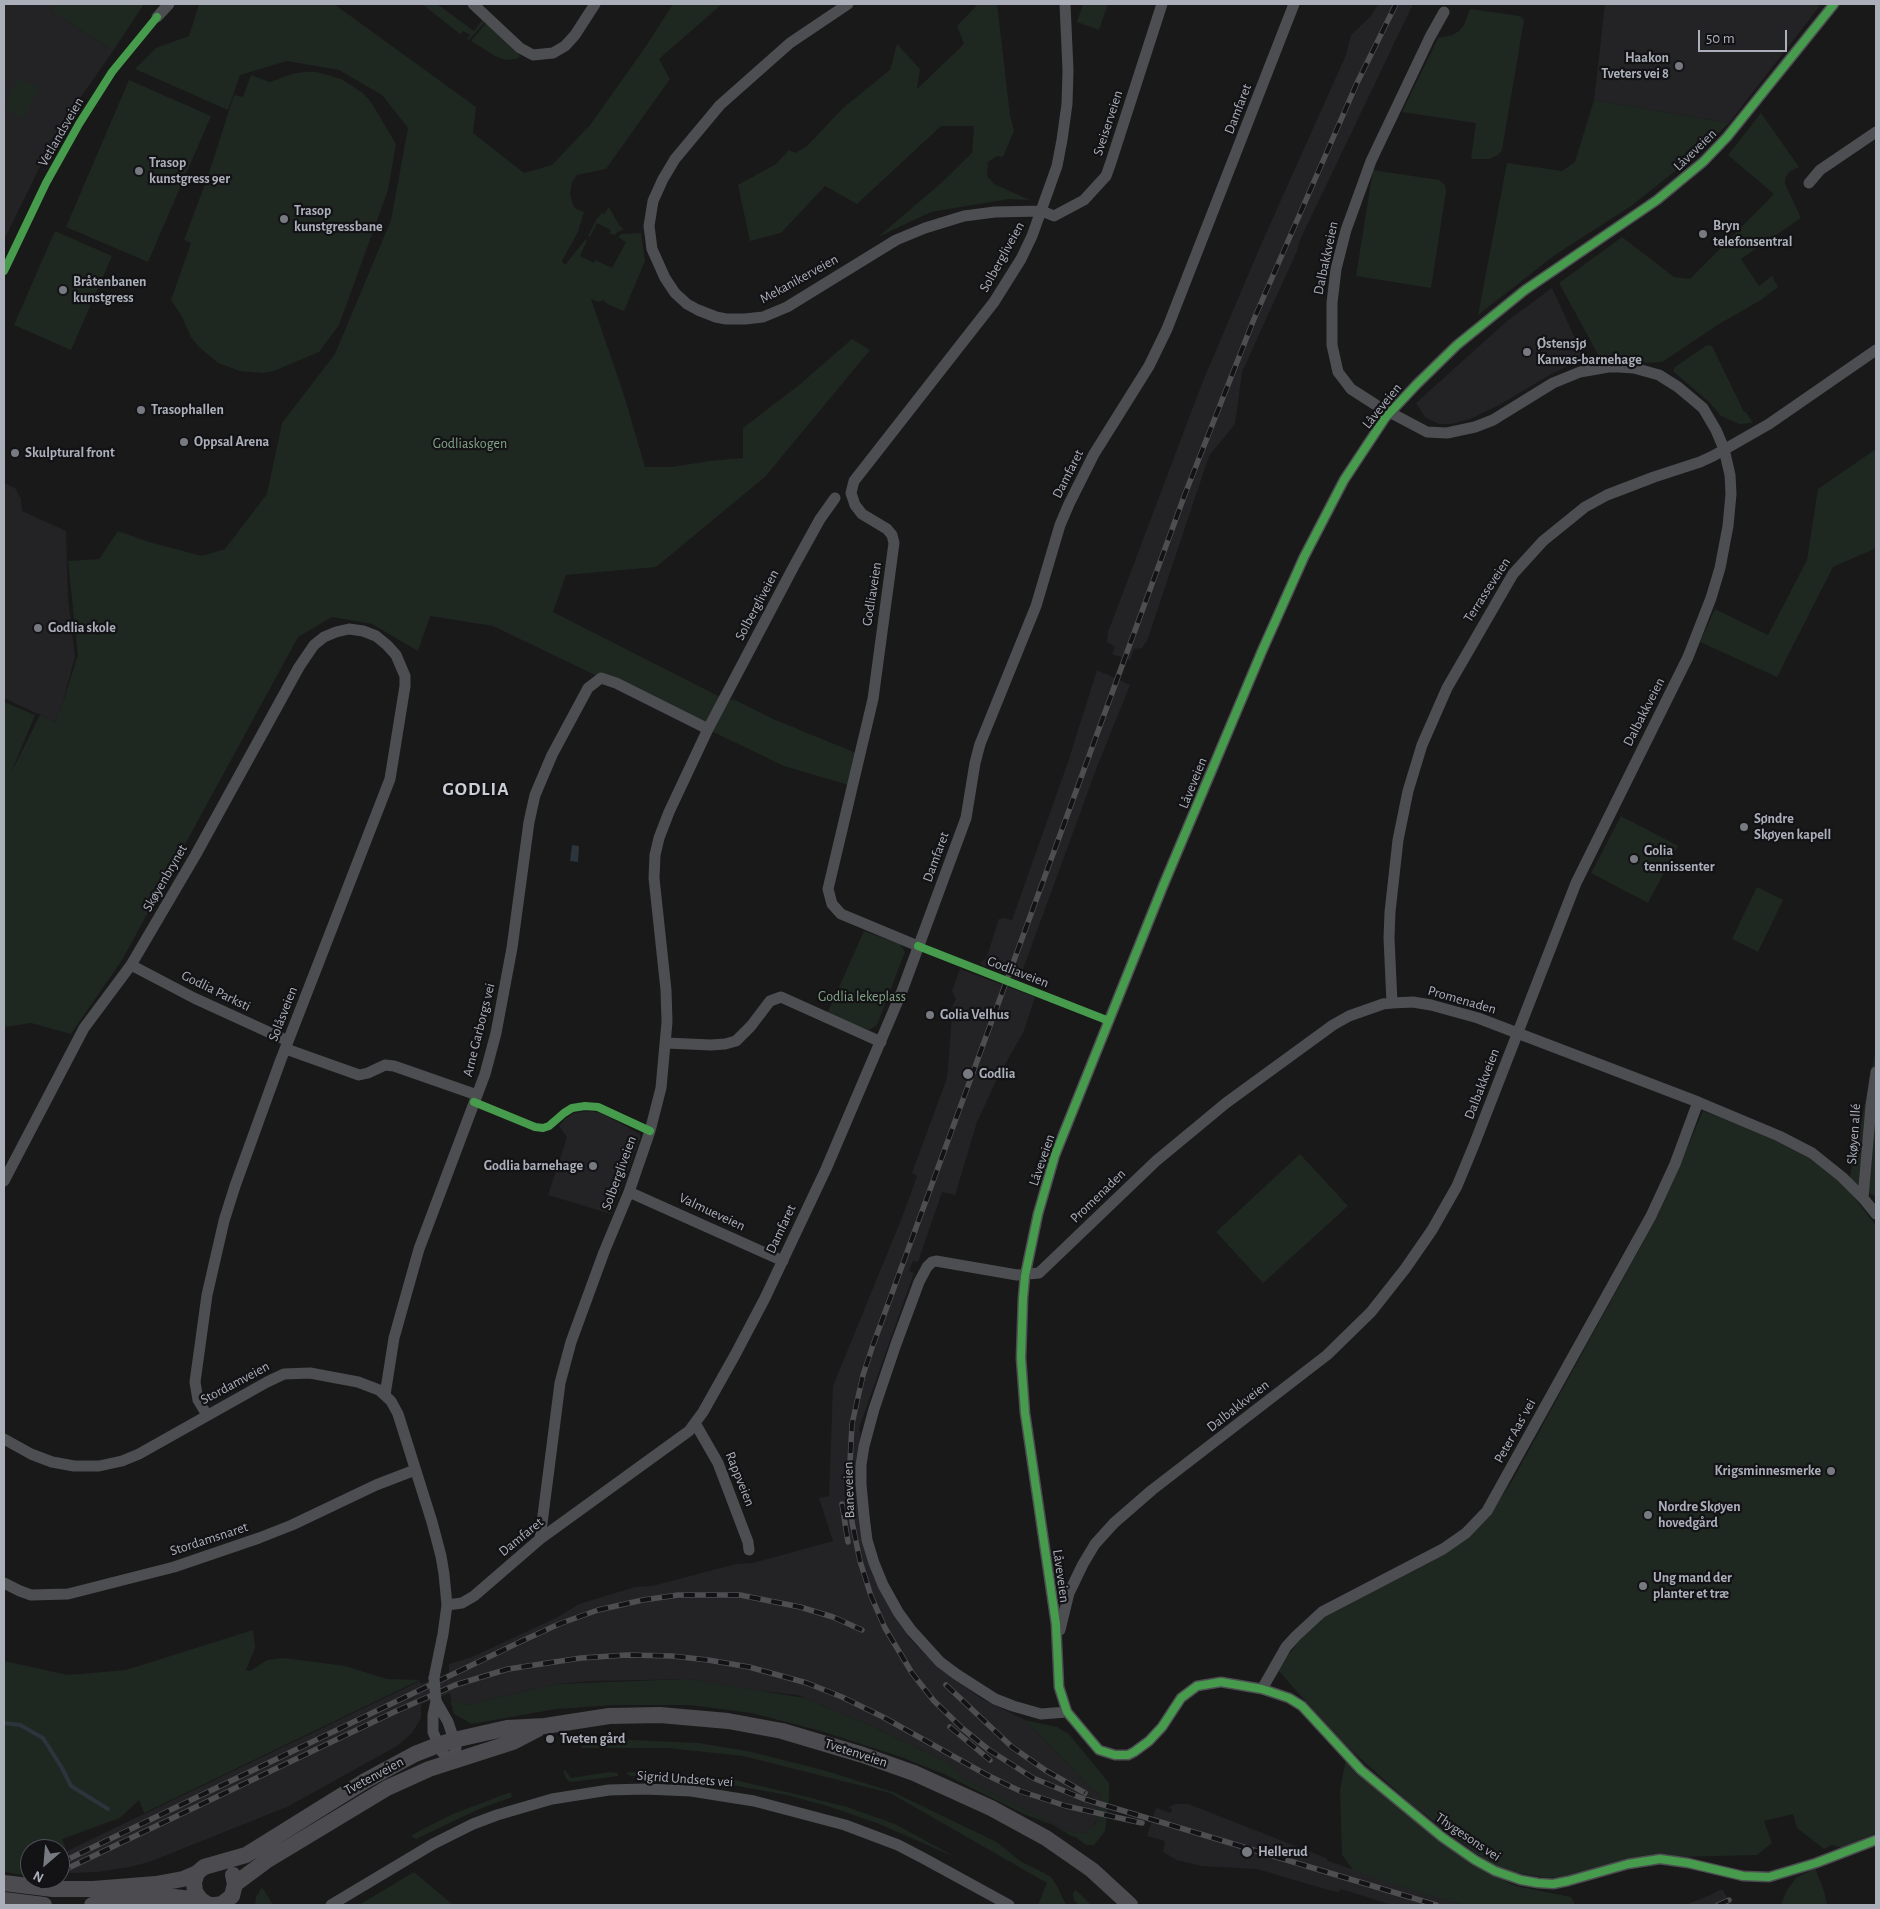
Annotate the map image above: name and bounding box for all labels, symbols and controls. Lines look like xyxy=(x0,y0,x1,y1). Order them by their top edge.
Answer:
scale bar xyxy=(1700,20,1789,52)
text: 50 m xyxy=(1706,31,1735,46)
place label: Haakon Tveters vei 8 xyxy=(1601,50,1669,82)
marker: Haakon Tveters vei 8 xyxy=(1673,60,1685,72)
street label: Damfaret xyxy=(1221,82,1255,136)
street label: Sveiserveien xyxy=(1090,88,1126,158)
street label: Vetlandsveien xyxy=(35,95,87,169)
street label: Låveveien xyxy=(1670,125,1720,175)
place label: Trasop kunstgress 9er xyxy=(149,155,230,188)
marker: Trasop kunstgress 9er xyxy=(133,165,145,177)
place label: Trasop kunstgressbane xyxy=(294,203,383,236)
marker: Trasop kunstgressbane xyxy=(278,213,290,225)
place label: Bryn telefonsentral xyxy=(1713,218,1792,250)
street label: Solbergliveien xyxy=(976,219,1028,295)
street label: Dalbakkveien xyxy=(1310,220,1342,296)
marker: Bryn telefonsentral xyxy=(1697,228,1709,240)
street label: Mekanikerveien xyxy=(757,251,841,307)
place label: Bråtenbanen kunstgress xyxy=(73,274,147,306)
marker: Bråtenbanen kunstgress xyxy=(57,284,69,296)
place label: Østensjø Kanvas-barnehage xyxy=(1537,336,1642,368)
marker: Østensjø Kanvas-barnehage xyxy=(1521,346,1533,358)
street label: Låveveien xyxy=(1359,380,1405,432)
place label: Trasophallen xyxy=(151,402,224,418)
marker: Trasophallen xyxy=(135,404,147,416)
place label: Oppsal Arena xyxy=(194,434,269,450)
marker: Oppsal Arena xyxy=(178,436,190,448)
park label: Godliaskogen xyxy=(433,436,507,452)
place label: Skulptural front xyxy=(25,445,115,461)
marker: Skulptural front xyxy=(9,447,21,459)
street label: Damfaret xyxy=(1049,447,1087,501)
street label: Terrasseveien xyxy=(1460,554,1514,626)
street label: Godliaveien xyxy=(859,561,885,627)
street label: Solbergliveien xyxy=(731,567,783,643)
place label: Godlia skole xyxy=(48,620,116,636)
marker: Godlia skole xyxy=(32,622,44,634)
street label: Dalbakkveien xyxy=(1620,675,1668,749)
street label: Låveveien xyxy=(1175,755,1211,811)
district label: GODLIA xyxy=(442,778,510,800)
place label: Søndre Skøyen kapell xyxy=(1754,811,1831,844)
marker: Søndre Skøyen kapell xyxy=(1738,821,1750,833)
street label: Damfaret xyxy=(919,830,953,884)
street label: Skøyenbrynet xyxy=(139,841,191,915)
place label: Golia tennissenter xyxy=(1644,843,1715,876)
marker: Golia tennissenter xyxy=(1628,853,1640,865)
street label: Godliaveien xyxy=(985,953,1051,991)
street label: Godlia Parksti xyxy=(179,967,253,1015)
street label: Arne Garborgs vei xyxy=(459,981,499,1079)
street label: Promenaden xyxy=(1426,982,1498,1018)
street label: Solåsveien xyxy=(265,984,301,1044)
park label: Godlia lekeplass xyxy=(818,989,906,1005)
place label: Golia Velhus xyxy=(940,1007,1009,1023)
marker: Golia Velhus xyxy=(924,1009,936,1021)
street label: Dalbakkveien xyxy=(1461,1046,1503,1122)
place label: Godlia xyxy=(979,1066,1015,1082)
marker: Godlia xyxy=(961,1067,975,1081)
street label: Skøyen allé xyxy=(1843,1103,1865,1165)
street label: Låveveien xyxy=(1025,1132,1059,1188)
street label: Solbergliveien xyxy=(598,1134,640,1212)
place label: Godlia barnehage xyxy=(484,1158,583,1174)
marker: Godlia barnehage xyxy=(587,1160,599,1172)
street label: Promenaden xyxy=(1067,1165,1129,1227)
street label: Valmueveien xyxy=(676,1189,748,1235)
street label: Damfaret xyxy=(762,1202,800,1256)
street label: Stordamveien xyxy=(198,1358,272,1408)
street label: Dalbakkveien xyxy=(1203,1376,1273,1436)
street label: Peter Aas’ vei xyxy=(1491,1396,1539,1466)
street label: Rappveien xyxy=(721,1449,759,1509)
street label: Baneveien xyxy=(840,1461,858,1519)
place label: Krigsminnesmerke xyxy=(1714,1463,1821,1479)
marker: Krigsminnesmerke xyxy=(1825,1465,1837,1477)
place label: Nordre Skøyen hovedgård xyxy=(1658,1499,1741,1531)
marker: Nordre Skøyen hovedgård xyxy=(1642,1509,1654,1521)
street label: Damfaret xyxy=(495,1514,547,1560)
street label: Stordamsnaret xyxy=(168,1518,250,1560)
street label: Låveveien xyxy=(1049,1548,1073,1604)
place label: Ung mand der planter et træ xyxy=(1653,1570,1732,1602)
marker: Ung mand der planter et træ xyxy=(1637,1580,1649,1592)
place label: Tveten gård xyxy=(560,1731,625,1747)
marker: Tveten gård xyxy=(544,1733,556,1745)
street label: Tvetenveien xyxy=(822,1735,890,1771)
street label: Tvetenveien xyxy=(341,1753,407,1799)
street label: Sigrid Undsets vei xyxy=(636,1767,734,1791)
street label: Thygesons vei xyxy=(1432,1809,1504,1865)
north arrow xyxy=(20,1839,70,1889)
place label: Hellerud xyxy=(1258,1844,1308,1860)
marker: Hellerud xyxy=(1240,1845,1254,1859)
text: N xyxy=(31,1868,46,1885)

